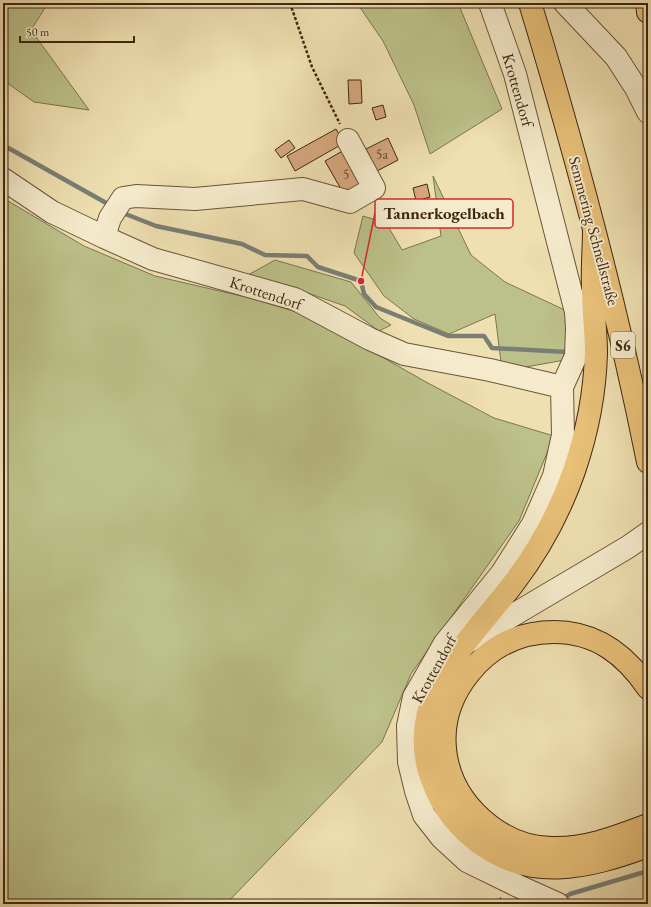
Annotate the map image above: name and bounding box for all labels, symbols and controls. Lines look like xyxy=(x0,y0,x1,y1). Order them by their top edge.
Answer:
scale bar xyxy=(20,18,134,44)
text: 50 m xyxy=(26,24,50,40)
street label: Krottendorf xyxy=(498,51,539,131)
house number: 5a xyxy=(376,145,389,163)
street label: Semmering Schnellstraße xyxy=(564,154,624,308)
house number: 5 xyxy=(343,165,349,183)
callout: Tannerkogelbach xyxy=(375,199,513,228)
text: Tannerkogelbach xyxy=(383,202,505,224)
street label: Krottendorf xyxy=(227,271,307,315)
road number: S6 xyxy=(611,332,635,358)
street label: Krottendorf xyxy=(407,629,462,707)

